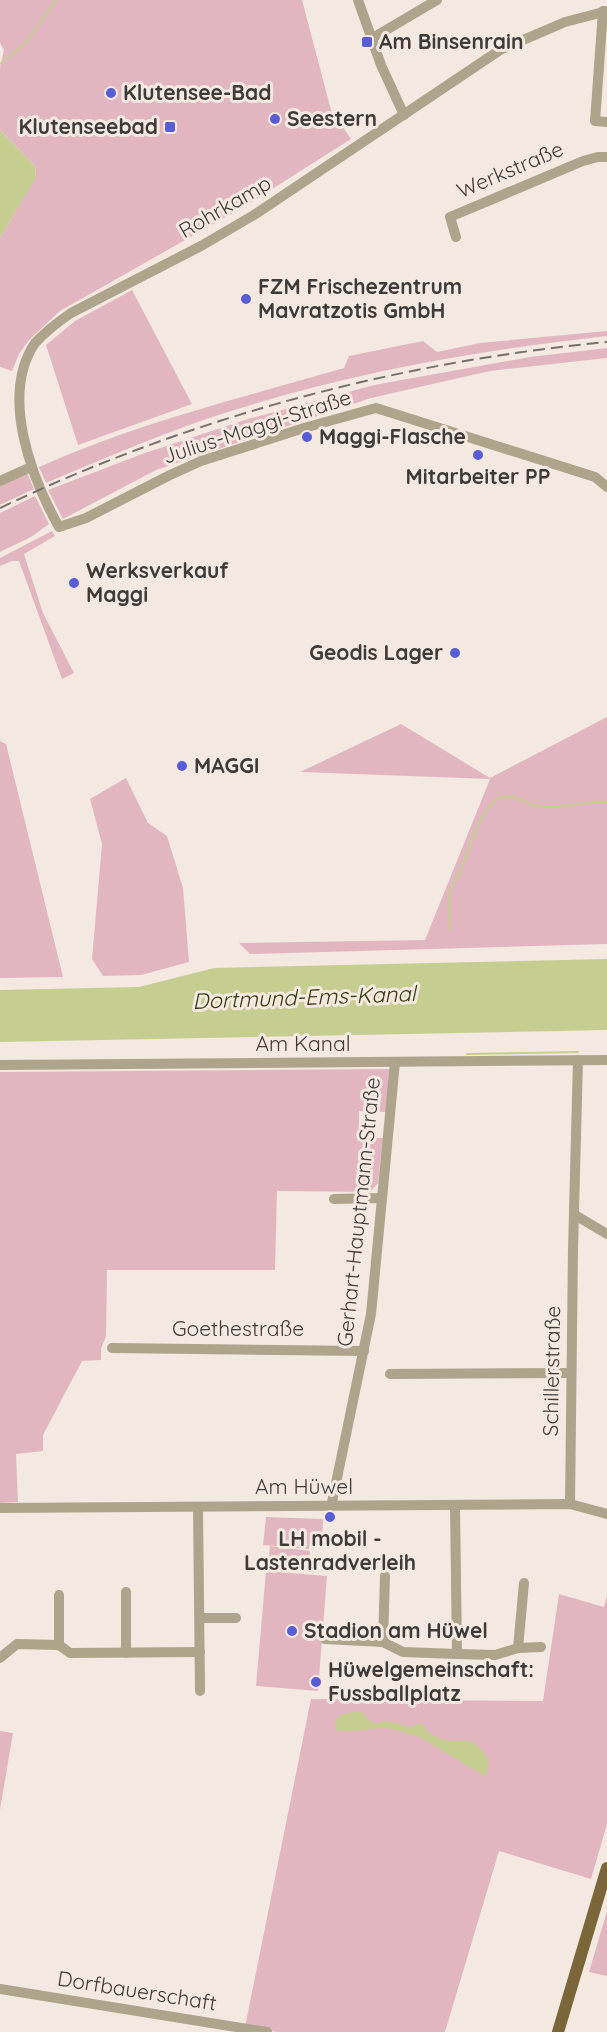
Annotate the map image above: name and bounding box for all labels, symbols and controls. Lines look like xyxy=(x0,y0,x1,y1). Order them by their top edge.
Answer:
place label: Am Binsenrain xyxy=(379,28,523,54)
marker: Am Binsenrain xyxy=(360,35,374,49)
place label: Klutensee-Bad xyxy=(123,79,271,105)
marker: Klutensee-Bad xyxy=(104,86,118,100)
place label: Seestern xyxy=(287,105,377,131)
marker: Seestern xyxy=(268,112,282,126)
place label: Klutenseebad xyxy=(18,113,158,139)
marker: Klutenseebad xyxy=(163,120,177,134)
street label: Werkstraße xyxy=(452,135,567,203)
street label: Rohrkamp xyxy=(174,169,275,243)
place label: FZM Frischezentrum Mavratzotis GmbH xyxy=(258,273,462,323)
marker: FZM Frischezentrum Mavratzotis GmbH xyxy=(239,292,253,306)
street label: Julius-Maggi-Straße xyxy=(159,383,354,469)
place label: Maggi-Flasche xyxy=(319,423,466,449)
marker: Maggi-Flasche xyxy=(300,430,314,444)
marker: Mitarbeiter PP xyxy=(471,448,485,462)
place label: Mitarbeiter PP xyxy=(406,463,550,489)
place label: Werksverkauf Maggi xyxy=(86,557,229,607)
marker: Werksverkauf Maggi xyxy=(67,576,81,590)
place label: Geodis Lager xyxy=(309,639,443,665)
marker: Geodis Lager xyxy=(448,646,462,660)
place label: MAGGI xyxy=(194,752,260,778)
marker: MAGGI xyxy=(175,759,189,773)
water label: Dortmund-Ems-Kanal xyxy=(192,979,419,1015)
street label: Am Kanal xyxy=(255,1030,351,1056)
street label: Gerhart-Hauptmann-Straße xyxy=(331,1076,385,1348)
street label: Schillerstraße xyxy=(537,1305,565,1437)
street label: Goethestraße xyxy=(172,1315,304,1341)
street label: Am Hüwel xyxy=(255,1473,353,1499)
marker: LH mobil - Lastenradverleih xyxy=(323,1510,337,1524)
place label: LH mobil - Lastenradverleih xyxy=(244,1525,416,1575)
place label: Stadion am Hüwel xyxy=(304,1617,488,1643)
marker: Stadion am Hüwel xyxy=(285,1624,299,1638)
place label: Hüwelgemeinschaft: Fussballplatz xyxy=(328,1656,534,1706)
marker: Hüwelgemeinschaft: Fussballplatz xyxy=(309,1675,323,1689)
street label: Dorfbauerschaft xyxy=(56,1965,219,2015)

